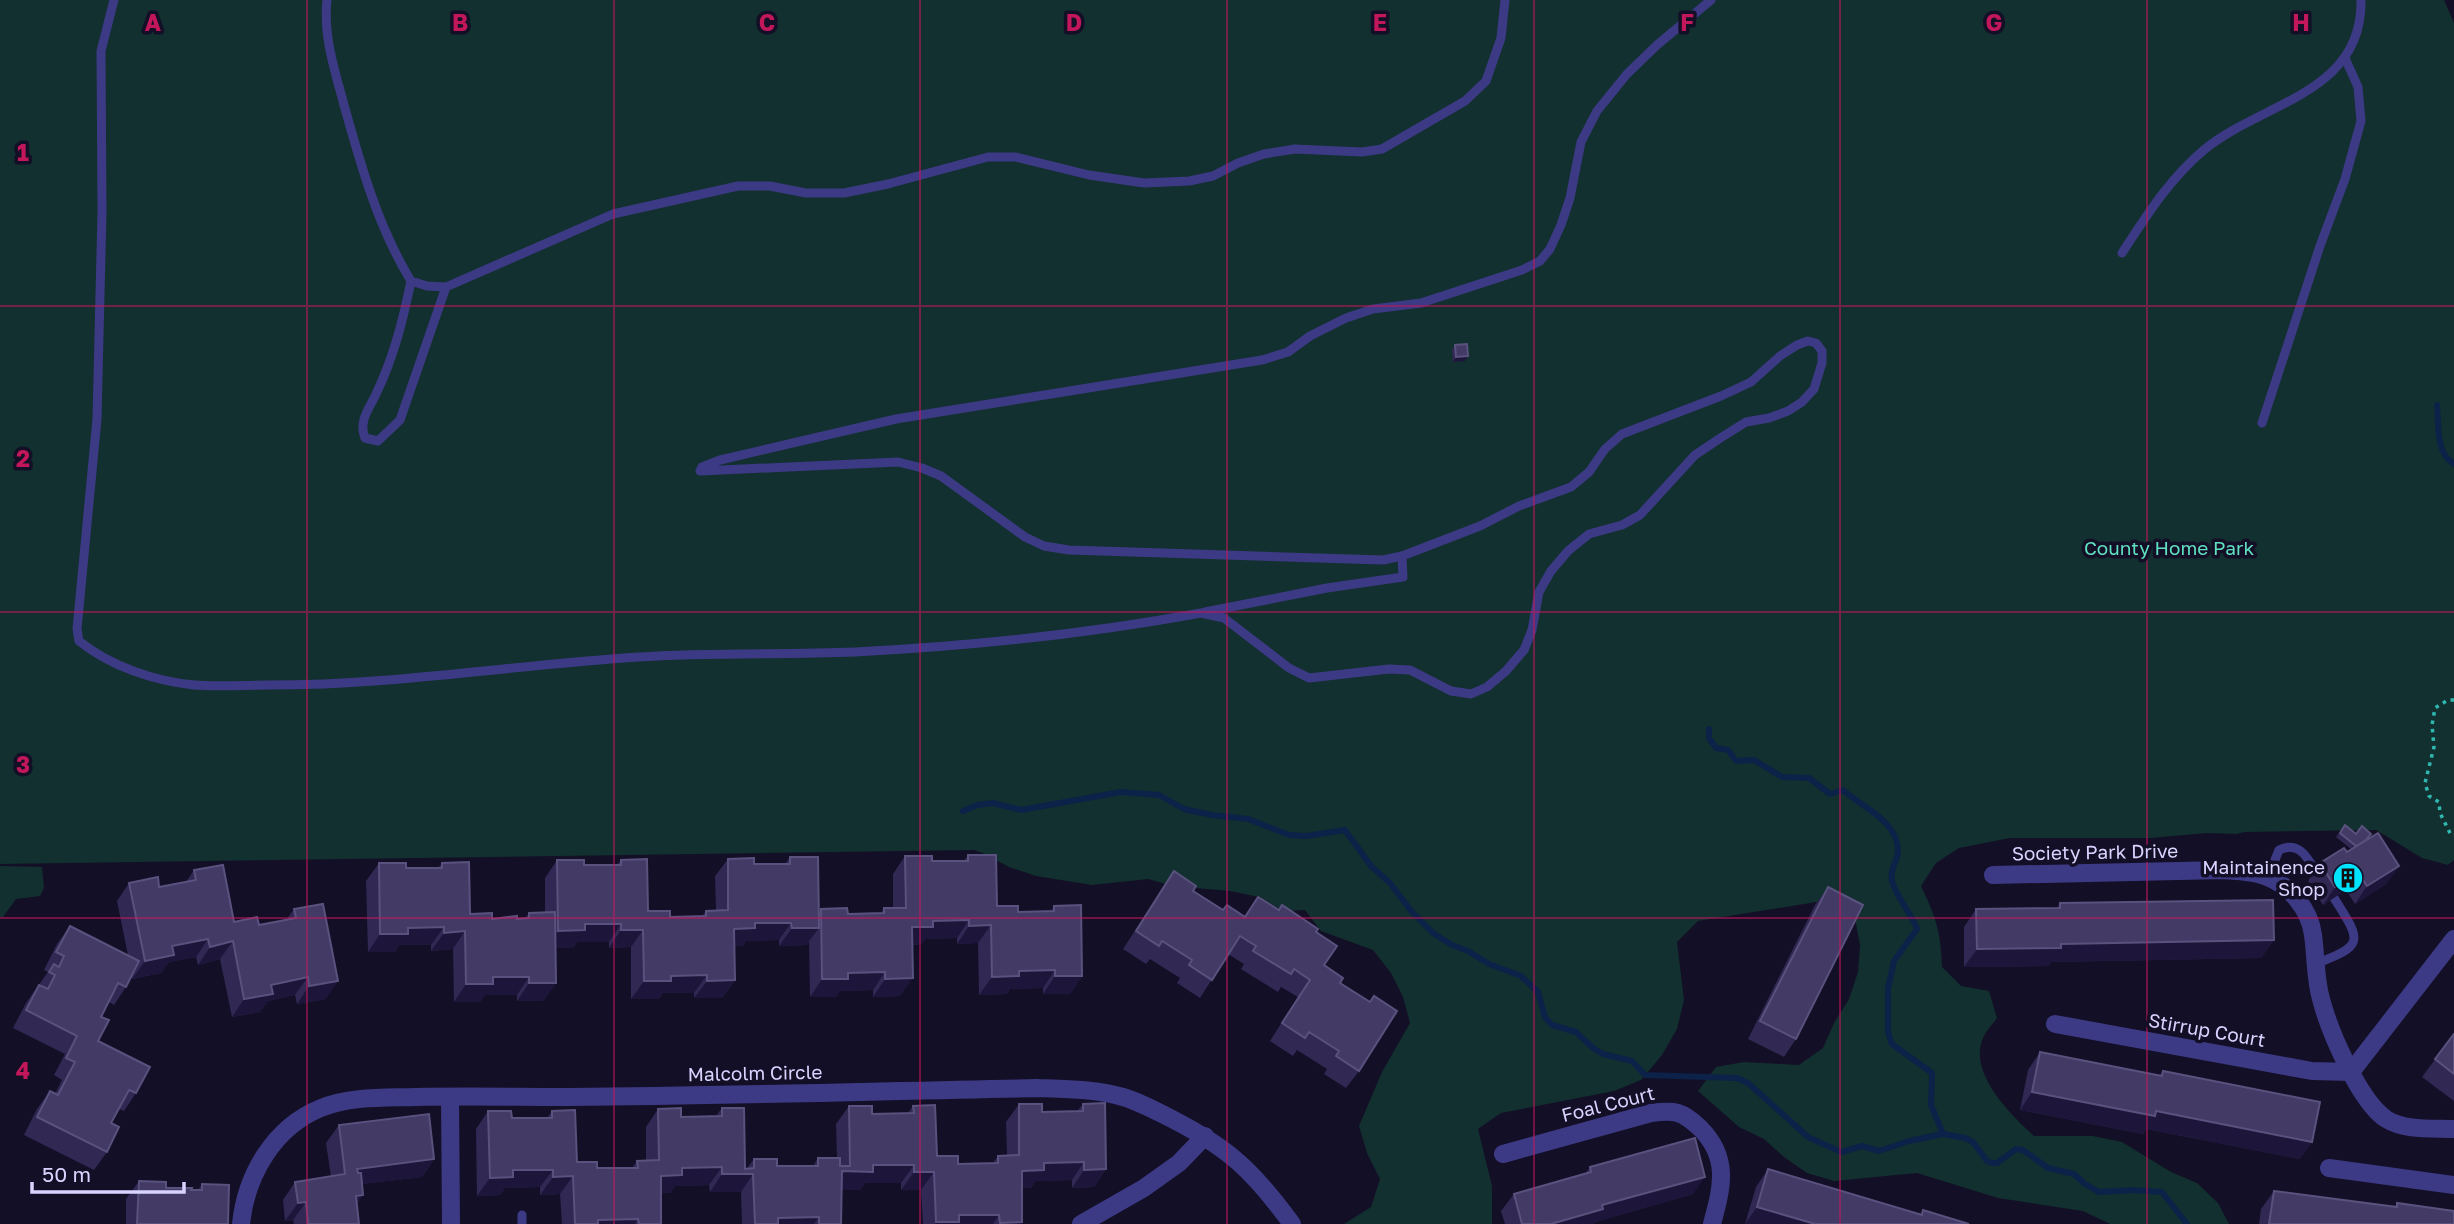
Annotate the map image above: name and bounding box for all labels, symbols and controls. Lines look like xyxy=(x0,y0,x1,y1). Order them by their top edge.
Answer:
text: A xyxy=(145,8,162,36)
text: B xyxy=(452,8,468,36)
text: C xyxy=(759,8,775,36)
text: D xyxy=(1066,8,1082,36)
text: E xyxy=(1373,8,1387,36)
text: F xyxy=(1680,8,1694,36)
text: G xyxy=(1986,8,2002,36)
text: H xyxy=(2292,8,2310,36)
text: 1 xyxy=(17,138,29,166)
text: 2 xyxy=(16,444,30,472)
park label: County Home Park xyxy=(2084,536,2254,559)
text: 3 xyxy=(16,750,30,778)
street label: Society Park Drive xyxy=(2012,839,2178,864)
place label: Maintainence Shop xyxy=(2202,855,2325,900)
building icon: Maintainence Shop xyxy=(2331,861,2365,895)
street label: Stirrup Court xyxy=(2147,1008,2267,1051)
text: 4 xyxy=(16,1056,30,1084)
street label: Malcolm Circle xyxy=(687,1060,823,1085)
street label: Foal Court xyxy=(1559,1081,1657,1126)
scale bar xyxy=(32,1150,184,1194)
text: 50 m xyxy=(42,1161,91,1187)

